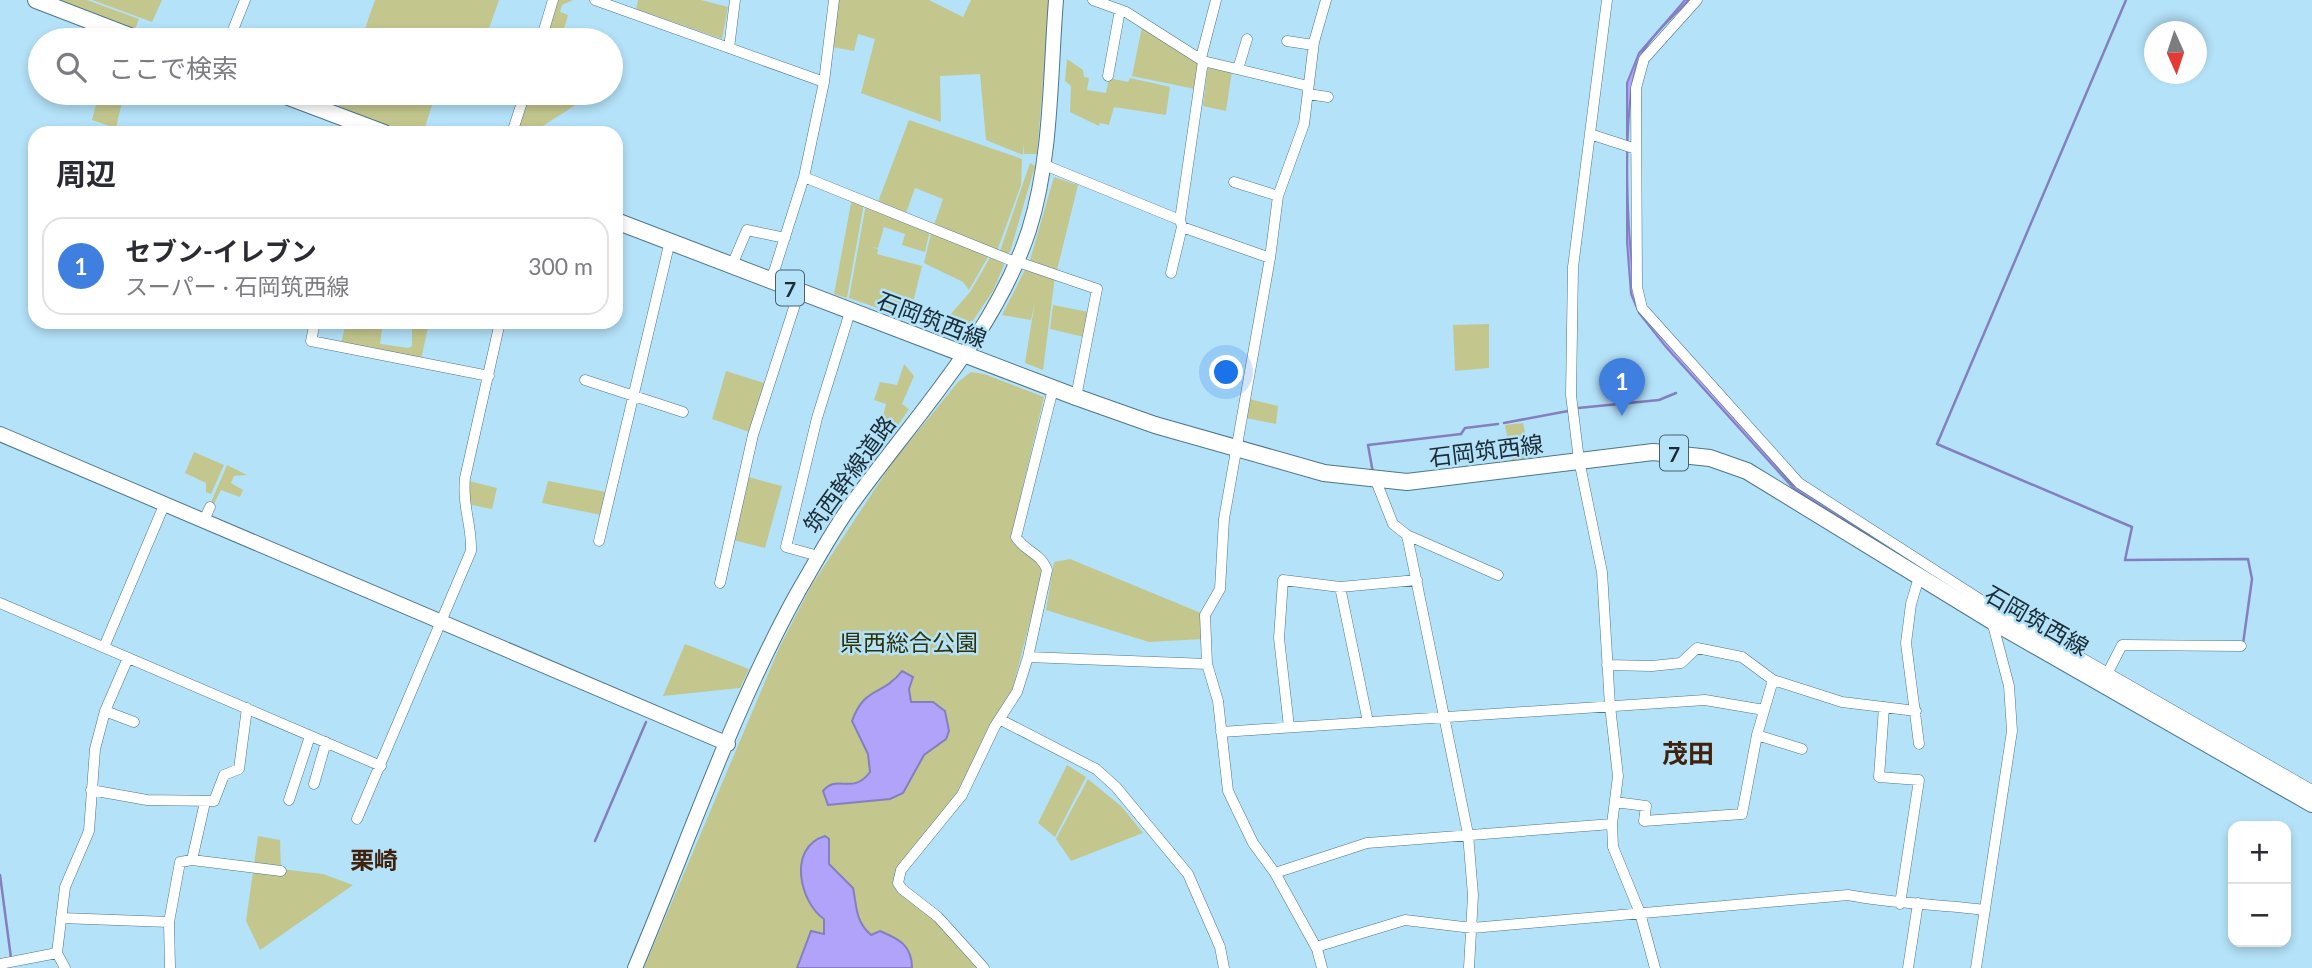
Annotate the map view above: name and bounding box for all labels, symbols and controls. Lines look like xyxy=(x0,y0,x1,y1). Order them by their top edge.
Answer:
north arrow xyxy=(2144,21,2207,84)
search box xyxy=(28,28,623,105)
icon: search xyxy=(52,48,90,86)
text: ここで検索 xyxy=(108,52,238,84)
text: 周辺 xyxy=(56,155,116,191)
text: セブン-イレブン xyxy=(125,235,317,267)
text: 1 xyxy=(74,252,88,280)
text: 300 m xyxy=(528,252,593,280)
road number: 7 xyxy=(776,270,804,306)
text: スーパー · 石岡筑西線 xyxy=(125,272,350,300)
street label: 石岡筑西線 xyxy=(873,285,991,353)
your location xyxy=(1209,355,1243,389)
pin: 1 xyxy=(1599,358,1645,416)
street label: 筑西幹線道路 xyxy=(797,410,901,538)
street label: 石岡筑西線 xyxy=(1427,429,1545,471)
road number: 7 xyxy=(1660,435,1688,470)
street label: 石岡筑西線 xyxy=(1980,579,2094,661)
park label: 県西総合公園 xyxy=(840,628,978,656)
district label: 茂田 xyxy=(1662,737,1714,769)
map controls xyxy=(2228,821,2291,947)
button: + xyxy=(2228,821,2291,884)
district label: 栗崎 xyxy=(350,845,398,874)
button: − xyxy=(2228,884,2291,947)

